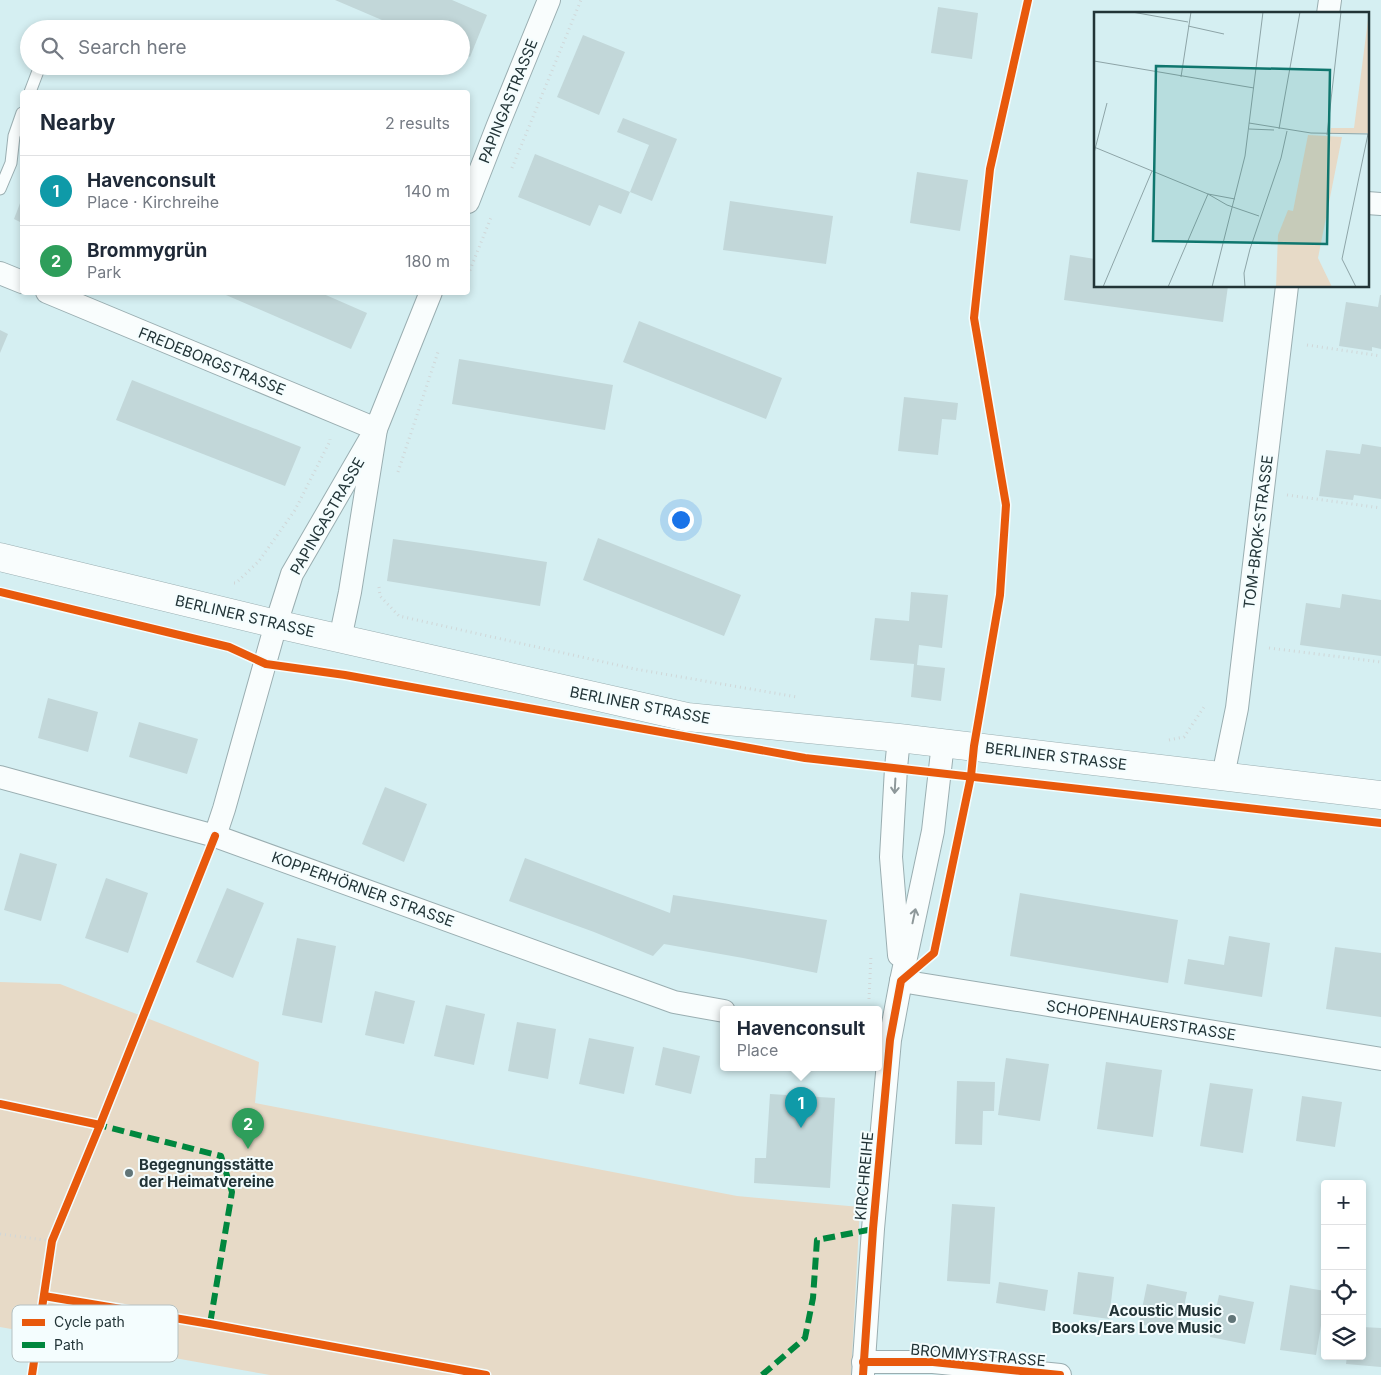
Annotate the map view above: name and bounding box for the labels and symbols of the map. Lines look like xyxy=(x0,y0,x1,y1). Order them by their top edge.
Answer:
inset map xyxy=(1094,12,1368,288)
street label: PAPINGASTRASSE xyxy=(474,36,542,166)
street label: FREDEBORGSTRASSE xyxy=(136,323,288,399)
street label: PAPINGASTRASSE xyxy=(286,454,368,578)
street label: TOM-BROK-STRASSE xyxy=(1239,454,1277,610)
your location xyxy=(668,507,694,533)
street label: BERLINER STRASSE xyxy=(173,591,317,641)
street label: BERLINER STRASSE xyxy=(568,682,712,728)
street label: BERLINER STRASSE xyxy=(984,738,1128,774)
one-way arrow xyxy=(891,778,900,794)
street label: KOPPERHÖRNER STRASSE xyxy=(269,847,457,931)
one-way arrow xyxy=(910,908,920,924)
street label: SCHOPENHAUERSTRASSE xyxy=(1045,996,1237,1044)
pin: 1 xyxy=(785,1087,817,1128)
pin: 2 xyxy=(232,1108,264,1149)
street label: KIRCHREIHE xyxy=(851,1131,877,1221)
place label: Begegnungsstätte der Heimatvereine xyxy=(139,1155,274,1191)
marker: Begegnungsstätte der Heimatvereine xyxy=(123,1167,135,1179)
place label: Acoustic Music Books/Ears Love Music xyxy=(1052,1301,1222,1337)
legend xyxy=(12,1305,178,1362)
text: Cycle path xyxy=(54,1313,125,1330)
marker: Acoustic Music Books/Ears Love Music xyxy=(1226,1313,1238,1325)
text: Path xyxy=(54,1336,84,1353)
street label: BROMMYSTRASSE xyxy=(910,1340,1046,1370)

